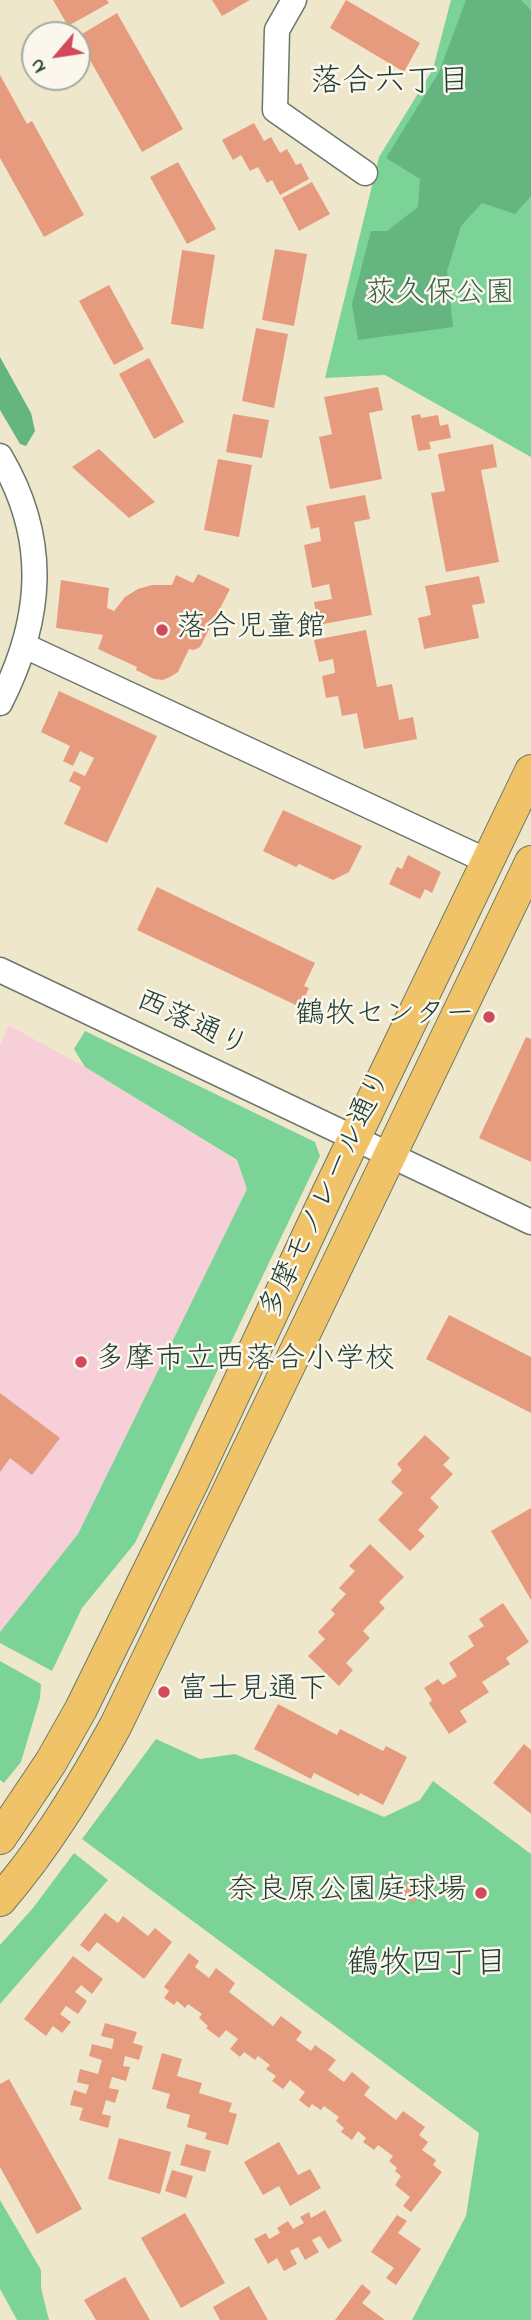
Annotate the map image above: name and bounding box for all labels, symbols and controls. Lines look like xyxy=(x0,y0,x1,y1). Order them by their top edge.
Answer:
north arrow xyxy=(21,21,91,91)
text: N xyxy=(24,53,54,78)
district label: 落合六丁目 xyxy=(310,66,470,104)
park label: 荻久保公園 xyxy=(365,278,515,314)
place label: 落合児童館 xyxy=(176,612,326,648)
marker: 落合児童館 xyxy=(154,622,170,638)
street label: 西落通り xyxy=(129,984,253,1068)
place label: 鶴牧センター xyxy=(295,999,475,1035)
marker: 鶴牧センター xyxy=(481,1009,497,1025)
street label: 多摩モノレール通り xyxy=(254,1064,402,1326)
place label: 多摩市立西落合小学校 xyxy=(95,1344,395,1380)
marker: 多摩市立西落合小学校 xyxy=(73,1354,89,1370)
place label: 富士見通下 xyxy=(178,1674,328,1710)
marker: 富士見通下 xyxy=(156,1684,172,1700)
place label: 奈良原公園庭球場 xyxy=(227,1875,467,1911)
marker: 奈良原公園庭球場 xyxy=(473,1885,489,1901)
district label: 鶴牧四丁目 xyxy=(347,1948,507,1986)

